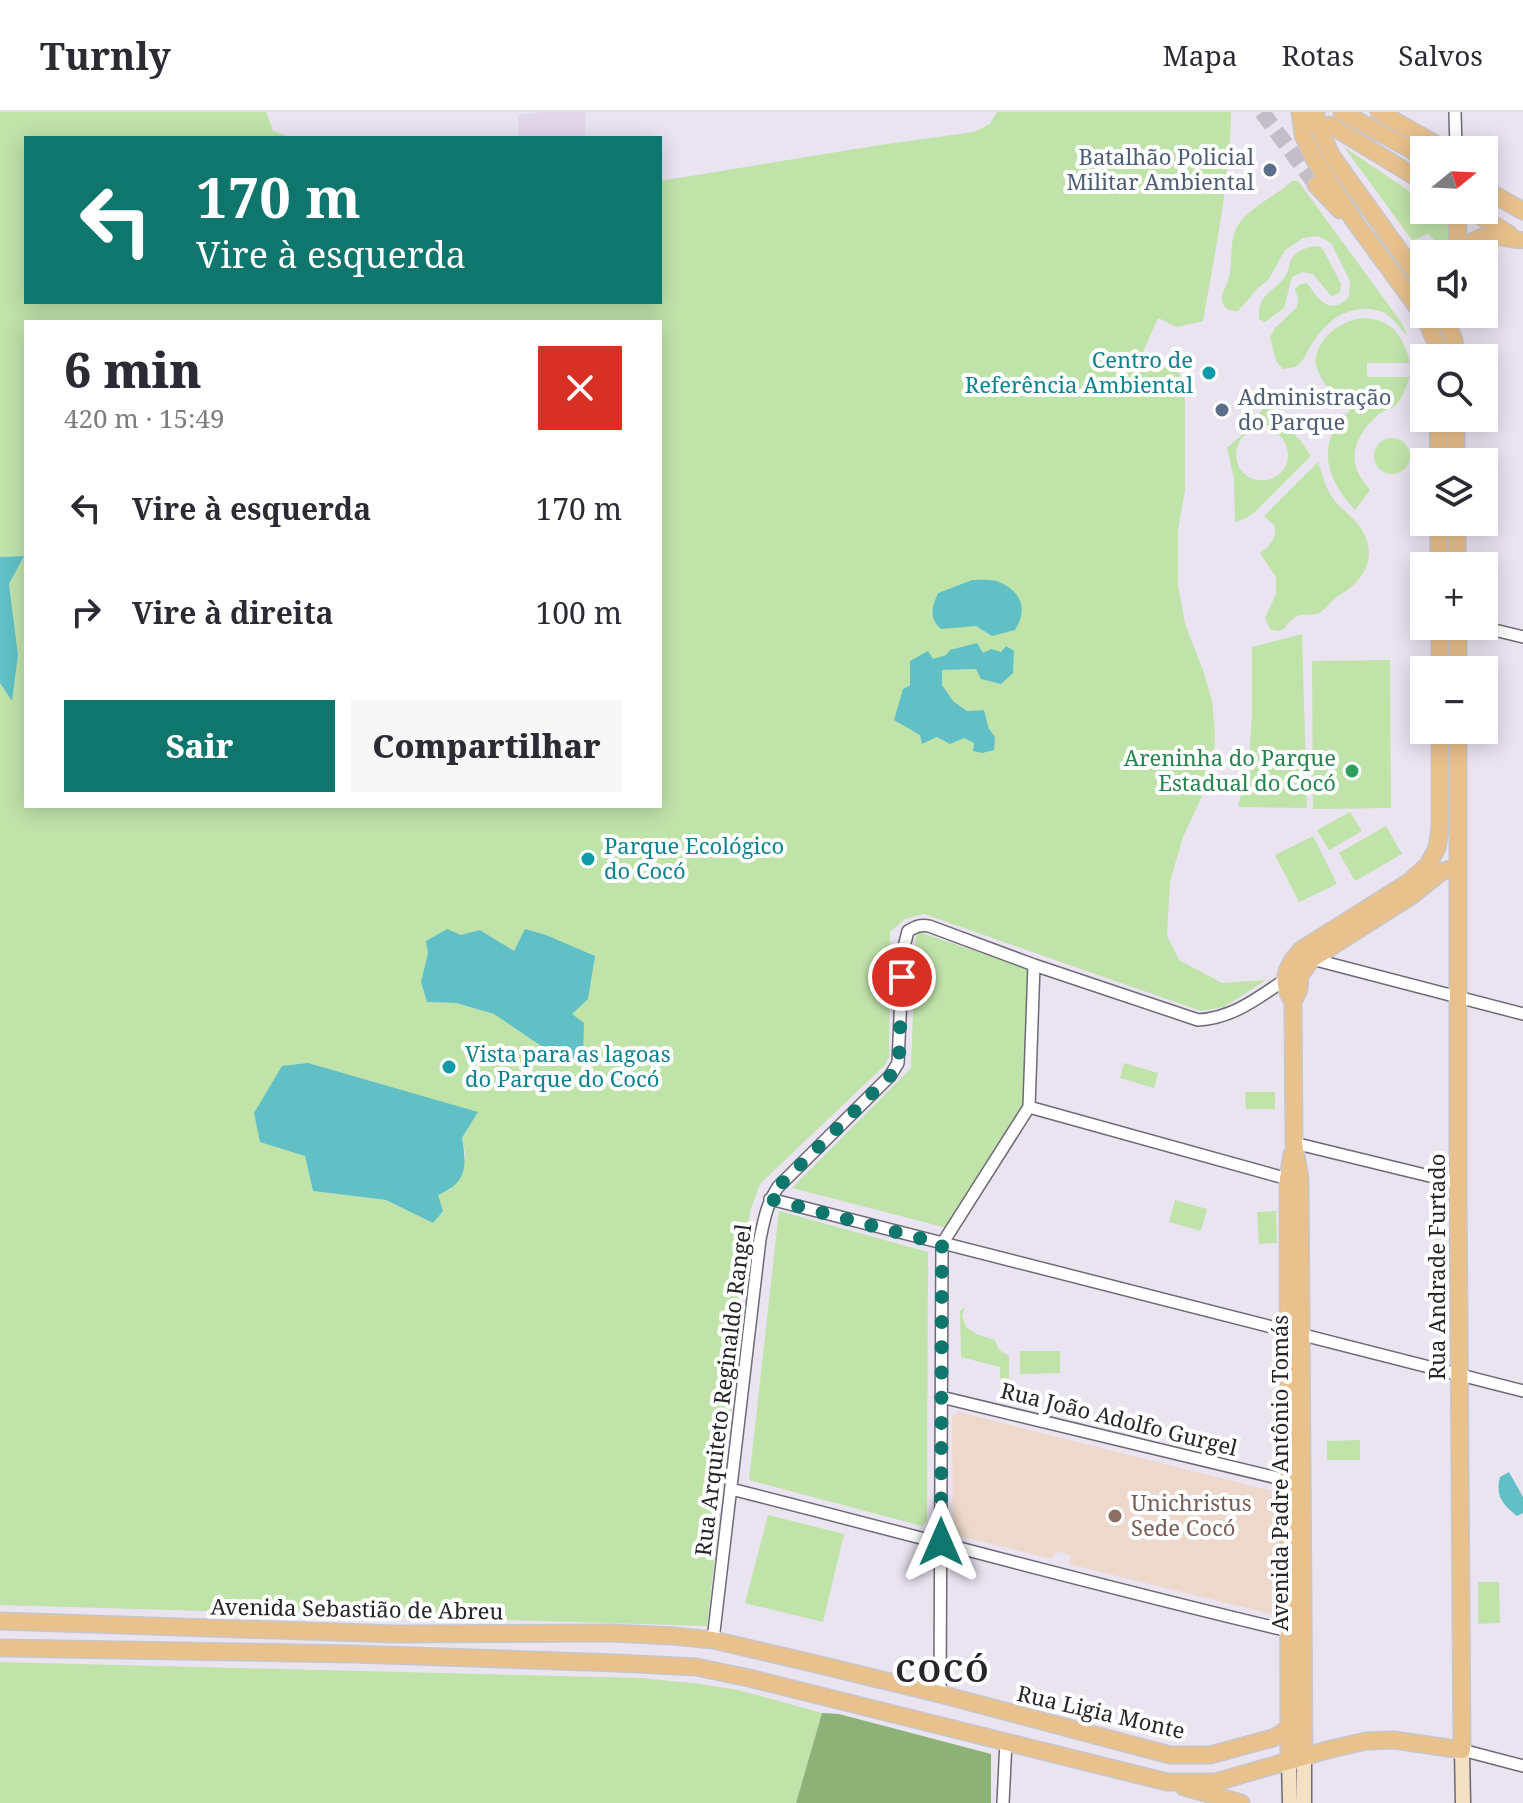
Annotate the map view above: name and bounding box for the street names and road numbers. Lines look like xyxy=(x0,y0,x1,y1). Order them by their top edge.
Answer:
street label: Rua Andrade Furtado xyxy=(1421,1154,1451,1380)
street label: Rua Arquiteto Reginaldo Rangel xyxy=(687,1222,757,1558)
street label: Avenida Padre Antônio Tomás xyxy=(1264,1315,1294,1631)
street label: Rua João Adolfo Gurgel xyxy=(998,1374,1241,1462)
street label: Avenida Sebastião de Abreu xyxy=(210,1590,504,1626)
street label: Rua Ligia Monte xyxy=(1014,1677,1188,1745)

